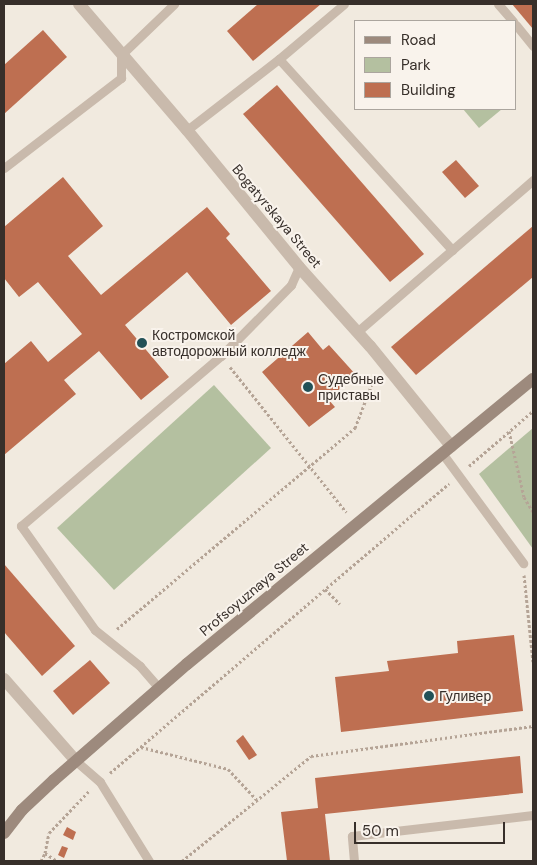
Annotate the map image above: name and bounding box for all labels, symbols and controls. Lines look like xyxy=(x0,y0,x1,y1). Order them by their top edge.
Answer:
legend xyxy=(354,20,517,110)
text: Road xyxy=(401,30,436,50)
text: Park xyxy=(401,55,431,75)
text: Building xyxy=(401,80,456,100)
street label: Bogatyrskaya Street xyxy=(229,161,325,271)
place label: Костромской автодорожный колледж xyxy=(152,327,306,360)
marker: Костромской автодорожный колледж xyxy=(136,337,148,349)
place label: Судебные приставы xyxy=(318,371,384,404)
marker: Судебные приставы xyxy=(302,381,314,393)
street label: Profsoyuznaya Street xyxy=(196,539,312,639)
place label: Гуливер xyxy=(439,688,491,704)
marker: Гуливер xyxy=(423,690,435,702)
scale bar xyxy=(357,812,508,844)
text: 50 m xyxy=(362,821,399,841)

